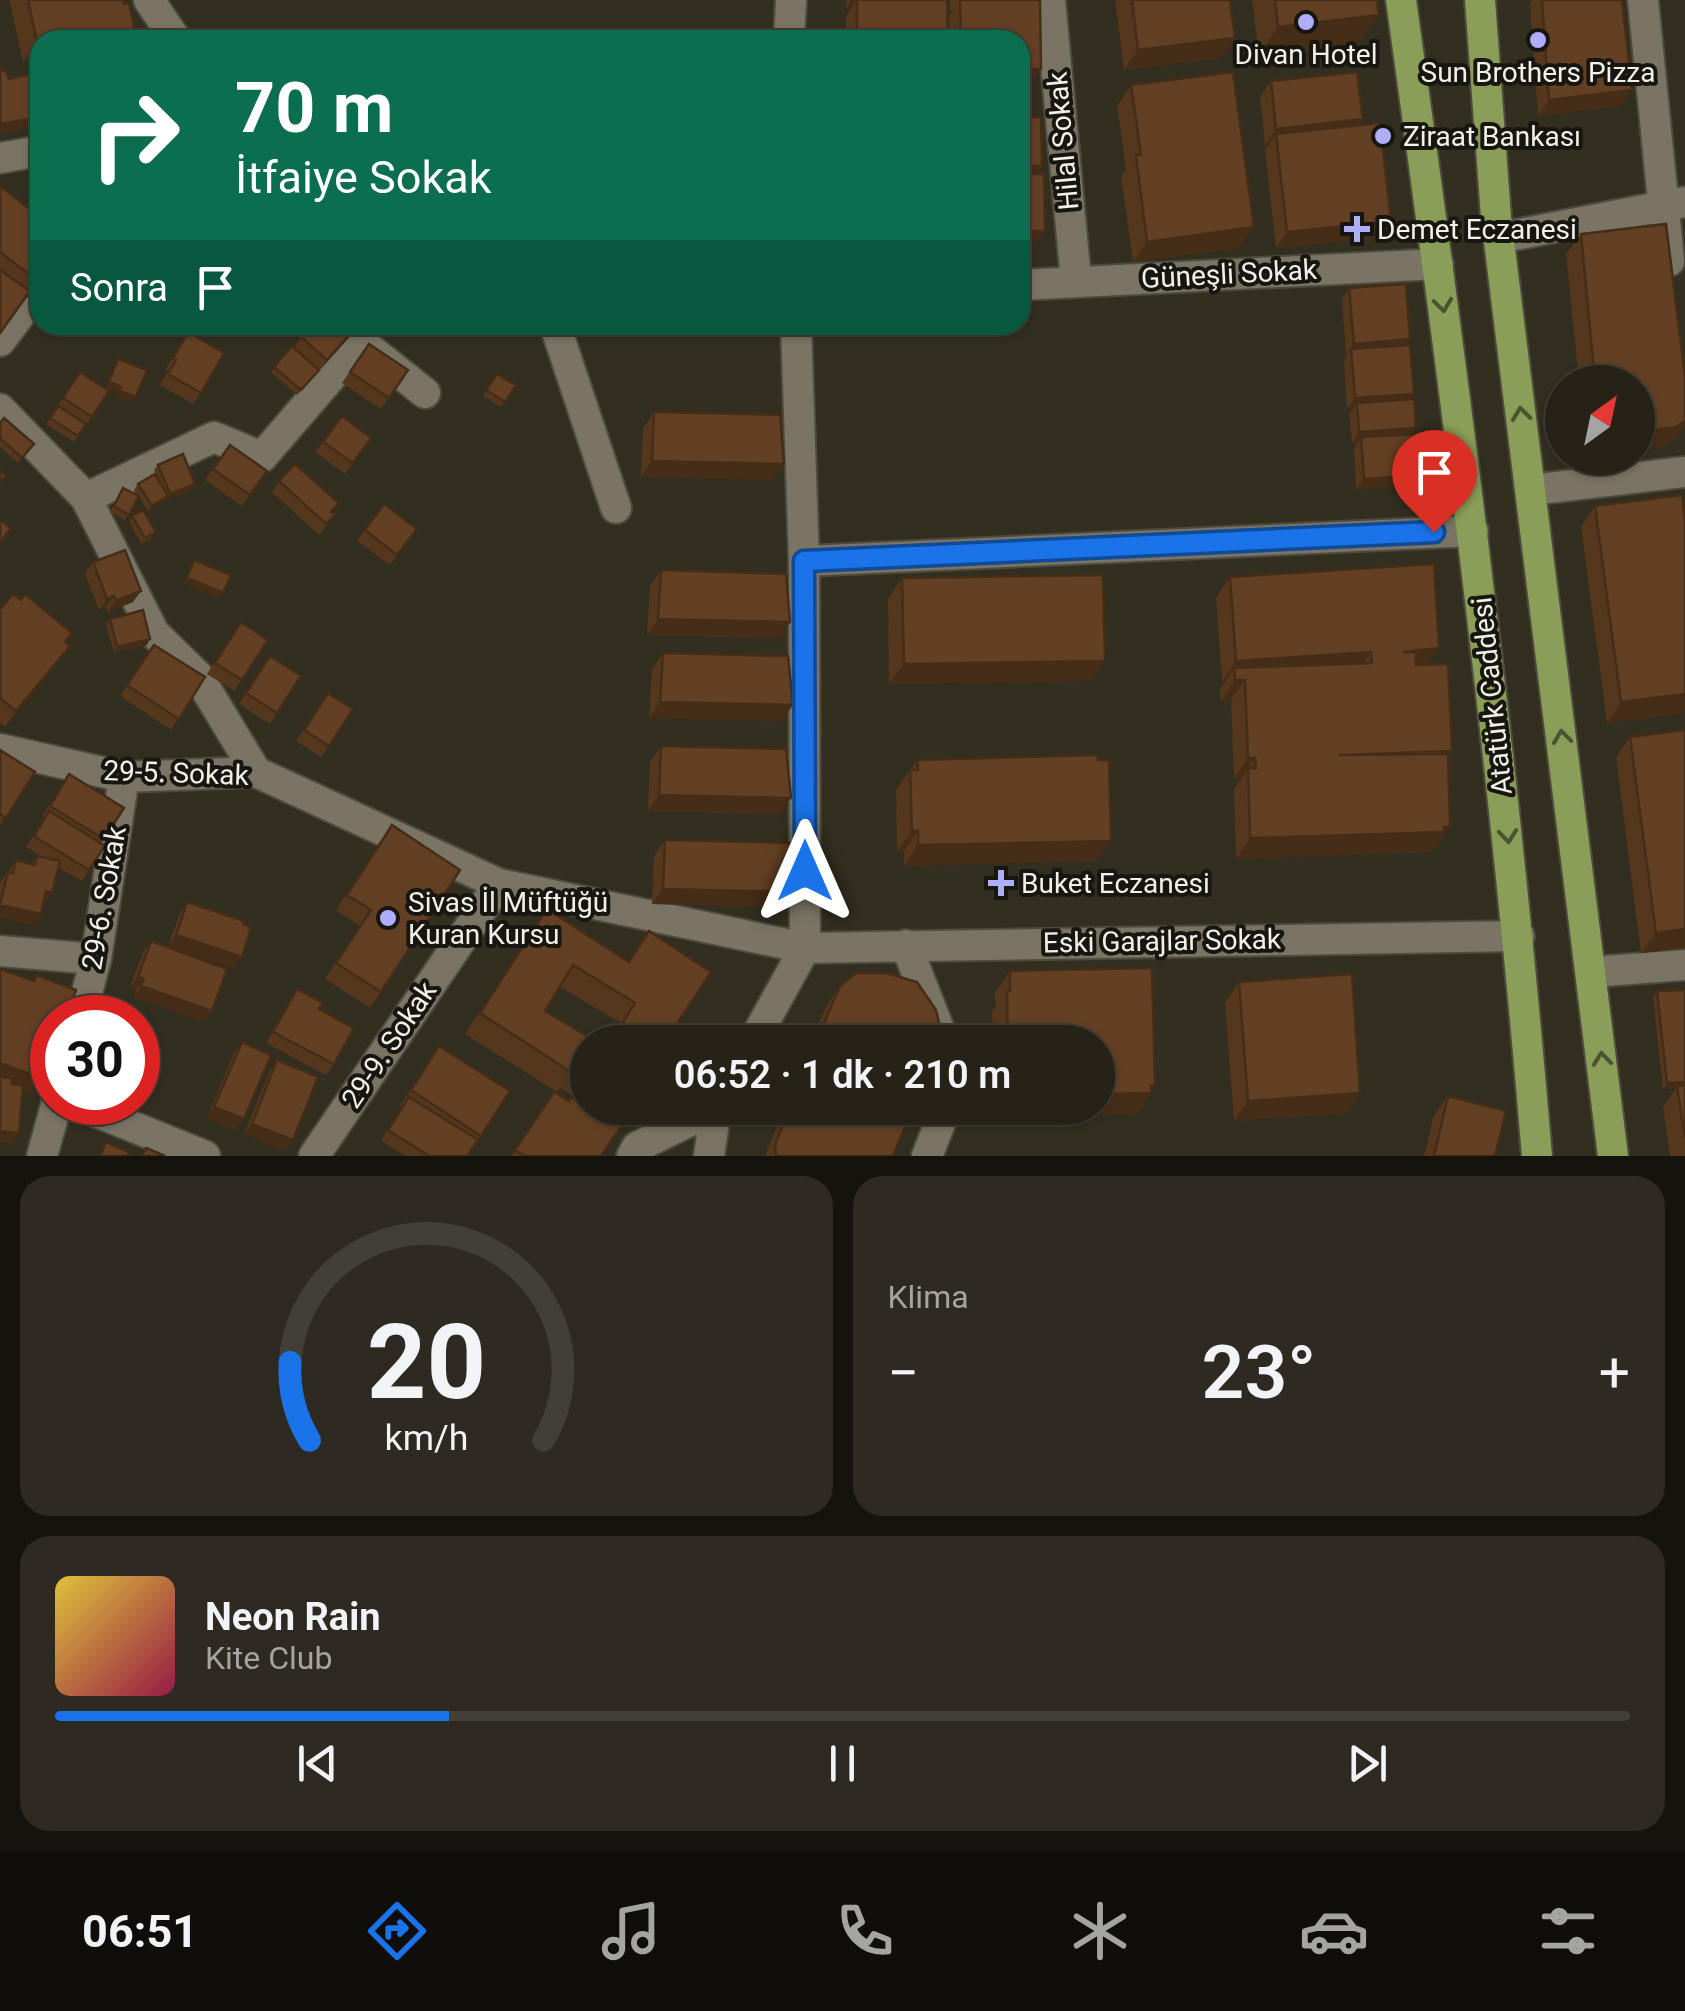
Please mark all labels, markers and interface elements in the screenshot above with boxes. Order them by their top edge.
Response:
marker: Divan Hotel [1295,11,1317,33]
marker: Sun Brothers Pizza [1527,29,1549,51]
place label: Divan Hotel [1235,38,1377,71]
place label: Sun Brothers Pizza [1421,56,1655,89]
text: 70 m [235,67,393,149]
icon: right [70,70,200,200]
street label: Hilal Sokak [1040,70,1085,212]
place label: Ziraat Bankası [1403,120,1581,153]
marker: Ziraat Bankası [1372,125,1394,147]
text: İtfaiye Sokak [235,151,492,204]
place label: Demet Eczanesi [1377,213,1577,246]
marker: Demet Eczanesi [1346,218,1368,240]
street label: Güneşli Sokak [1140,253,1319,295]
icon: arrive [188,260,243,315]
text: Sonra [70,266,168,310]
one-way arrow [1432,296,1453,313]
north arrow [1545,365,1655,475]
map controls [1545,365,1655,475]
one-way arrow [1511,406,1532,422]
pin [1392,430,1477,533]
icon: arrive [1407,445,1462,500]
street label: Atatürk Caddesi [1465,595,1519,797]
one-way arrow [1552,728,1573,744]
street label: 29-5. Sokak [103,754,250,792]
position arrow [753,819,857,923]
street label: 29-6. Sokak [75,823,133,973]
one-way arrow [1497,828,1518,844]
place label: Buket Eczanesi [1021,867,1210,900]
marker: Buket Eczanesi [990,872,1012,894]
place label: Sivas İl Müftüğü Kuran Kursu [408,886,608,951]
marker: Sivas İl Müftüğü Kuran Kursu [377,907,399,929]
street label: Eski Garajlar Sokak [1043,922,1282,960]
street label: 29-9. Sokak [335,975,444,1115]
speed limit sign: 30 [30,995,160,1125]
one-way arrow [1592,1051,1613,1067]
text: 06:52 · 1 dk · 210 m [674,1053,1011,1097]
text: Klima [888,1278,969,1316]
text: 20 [367,1302,486,1423]
text: 23° [1202,1328,1316,1416]
text: − [888,1341,919,1405]
text: + [1599,1341,1630,1405]
text: km/h [384,1417,468,1459]
text: Neon Rain [205,1595,381,1639]
text: Kite Club [205,1639,332,1677]
icon: previous [290,1736,345,1791]
icon: pause [815,1736,870,1791]
icon: next [1340,1736,1395,1791]
icon: directions [362,1896,432,1966]
icon: music [596,1896,666,1966]
icon: phone [830,1896,900,1966]
icon: climate [1065,1896,1135,1966]
icon: car [1299,1896,1369,1966]
icon: filters [1533,1896,1603,1966]
text: 06:51 [82,1905,198,1958]

